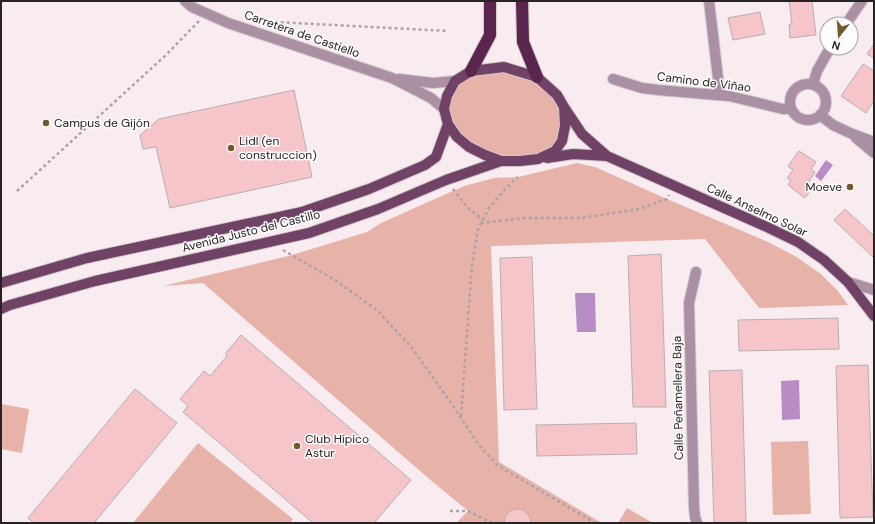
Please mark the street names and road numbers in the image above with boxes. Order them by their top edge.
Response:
street label: Carretera de Castiello [242,7,362,61]
street label: Camino de Viñao [656,68,752,96]
street label: Calle Anselmo Solar [704,180,811,241]
street label: Avenida Justo del Castillo [180,206,322,256]
street label: Calle Peñamellera Baja [669,336,687,460]

